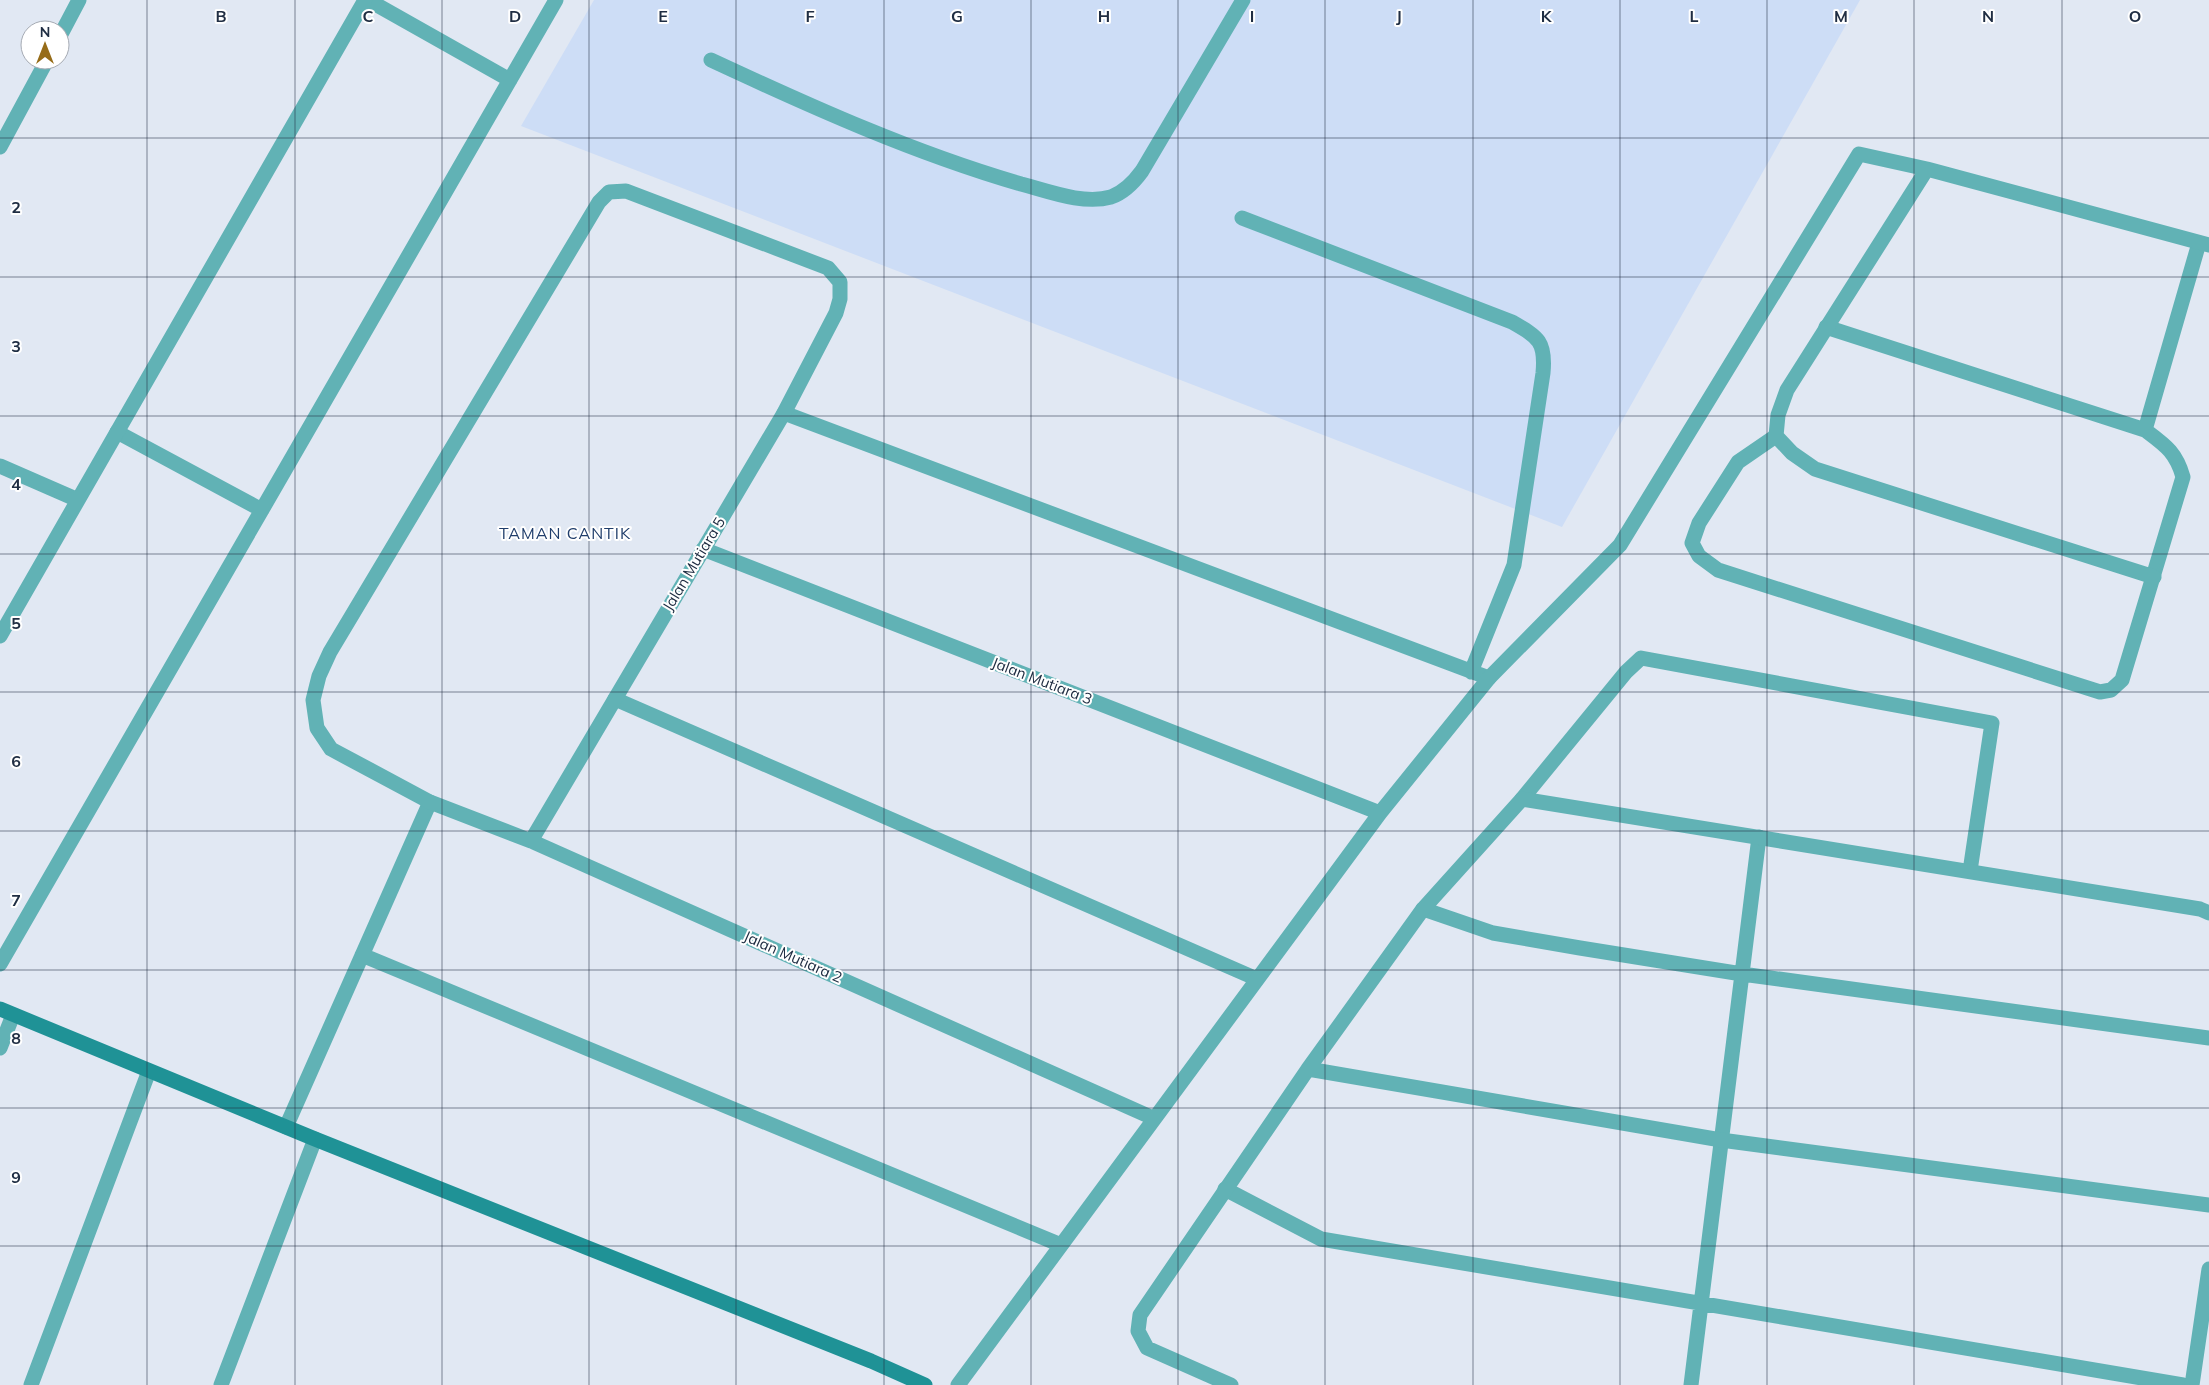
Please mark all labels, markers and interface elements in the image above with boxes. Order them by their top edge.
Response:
text: B [215,6,227,26]
text: C [363,6,374,26]
text: D [509,6,521,26]
text: E [658,6,668,26]
text: F [805,6,815,26]
text: G [951,6,963,26]
text: H [1098,6,1110,26]
text: I [1250,6,1254,26]
text: J [1396,6,1402,26]
text: K [1541,6,1553,26]
text: L [1690,6,1699,26]
text: M [1834,6,1848,26]
text: N [1982,6,1994,26]
text: O [2129,6,2141,26]
north arrow [20,20,70,70]
text: N [40,23,50,41]
text: 2 [11,197,21,217]
text: 3 [11,336,21,356]
text: 4 [11,474,21,494]
street label: Jalan Mutiara 5 [658,513,729,614]
district label: TAMAN CANTIK [499,523,631,543]
text: 5 [11,613,21,633]
street label: Jalan Mutiara 3 [989,653,1095,708]
text: 6 [11,751,21,771]
text: 7 [11,890,21,910]
street label: Jalan Mutiara 2 [741,926,845,987]
text: 8 [11,1028,21,1048]
text: 9 [11,1167,21,1187]

